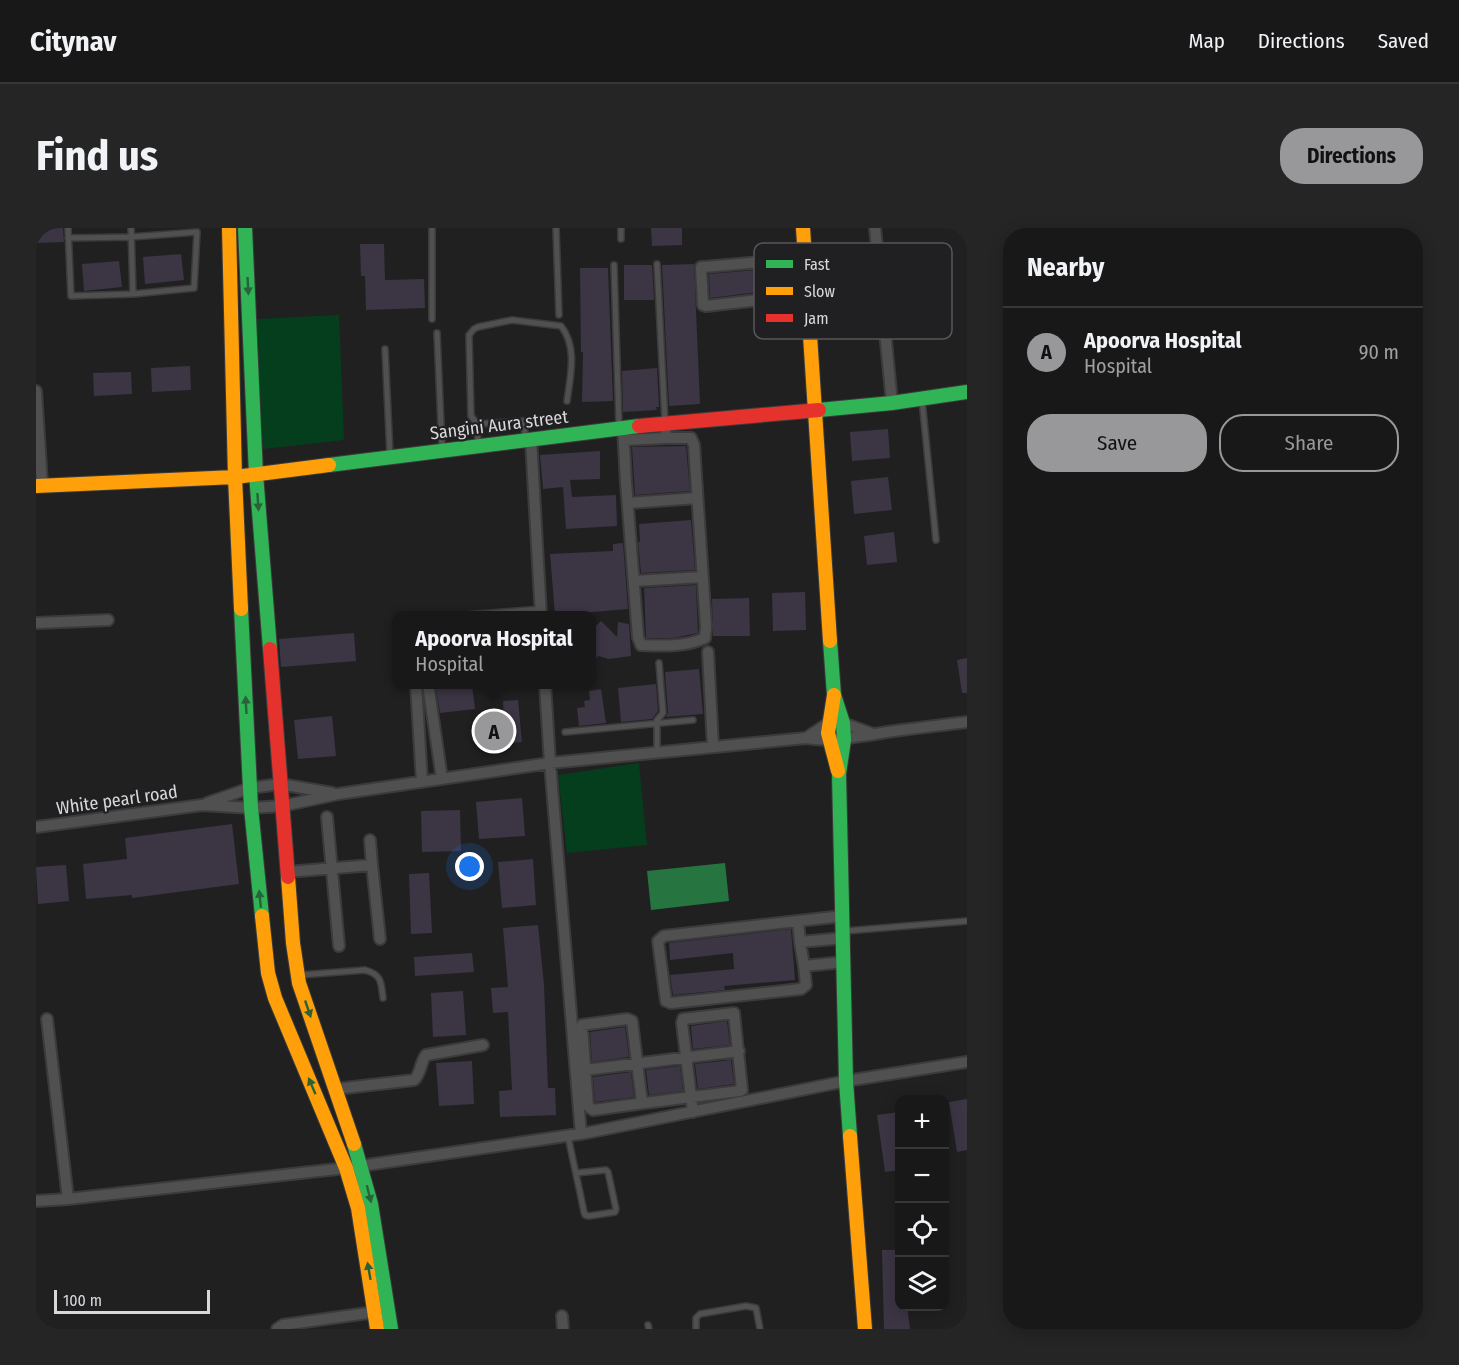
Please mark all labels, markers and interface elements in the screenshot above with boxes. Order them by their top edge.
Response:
text: Citynav [30,25,116,58]
text: Map [1188,28,1225,54]
text: Directions [1258,28,1345,54]
text: Saved [1378,28,1429,54]
button: Directions [1280,128,1423,184]
text: Find us [36,131,158,181]
legend [754,243,952,339]
text: Nearby [1027,252,1104,283]
text: Fast [804,255,831,274]
one-way arrow [243,277,253,296]
text: Slow [804,282,835,301]
text: Jam [804,309,829,328]
text: Apoorva Hospital [1084,327,1241,354]
text: A [1041,340,1052,364]
text: 90 m [1359,340,1399,364]
text: Hospital [1084,354,1152,378]
street label: Sangini Aura street [429,406,570,444]
button: Save [1027,414,1207,472]
button: Share [1219,414,1399,472]
one-way arrow [254,493,263,512]
popup [392,611,596,689]
text: Apoorva Hospital [415,625,573,652]
text: Hospital [415,652,483,676]
one-way arrow [241,695,250,714]
pin: A [474,708,514,754]
street label: White pearl road [55,781,179,819]
your location [455,852,484,881]
one-way arrow [256,890,265,909]
one-way arrow [304,1000,314,1018]
one-way arrow [307,1076,317,1094]
map controls [895,1095,949,1311]
button: + [895,1095,949,1149]
button: − [895,1149,949,1203]
one-way arrow [365,1185,375,1203]
button: locate [895,1203,949,1257]
button: layers [895,1257,949,1311]
one-way arrow [364,1261,373,1280]
scale bar [54,1287,210,1314]
text: 100 m [63,1291,102,1310]

